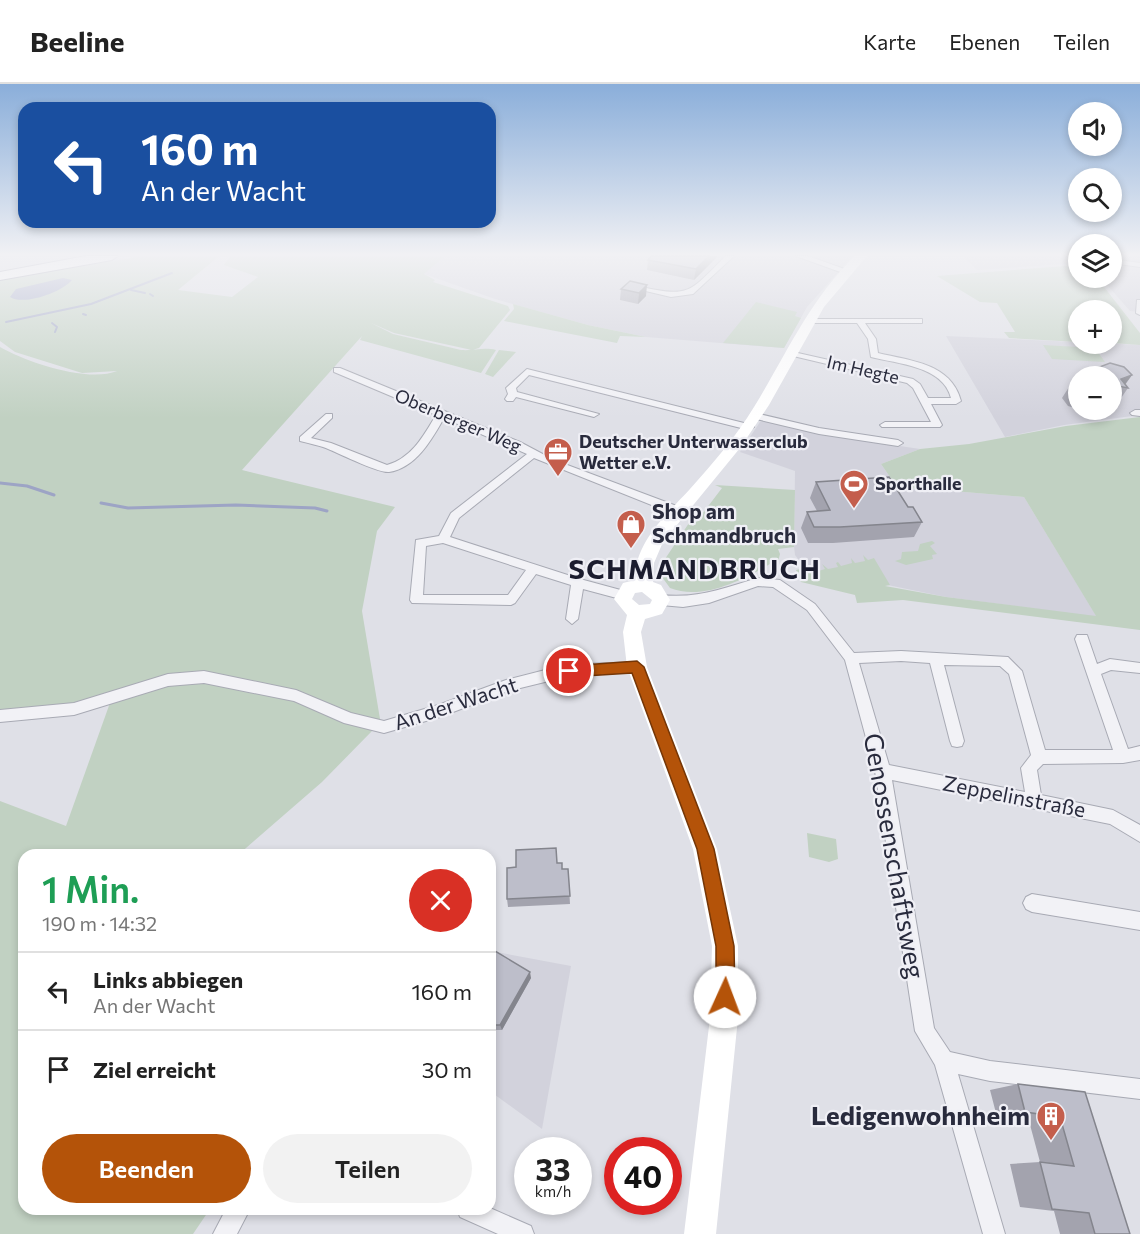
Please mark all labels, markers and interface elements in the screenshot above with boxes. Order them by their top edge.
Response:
text: Beeline [30,24,124,58]
text: Karte [863,29,916,54]
text: Ebenen [949,29,1020,54]
text: Teilen [1053,29,1110,54]
map controls [1068,102,1122,420]
button: sound [1068,102,1122,156]
text: 160 m [141,122,259,174]
icon: left [42,126,120,204]
button: search [1068,168,1122,222]
text: An der Wacht [141,174,306,207]
button: layers [1068,234,1122,288]
button: + [1068,300,1122,354]
street label: Im Hegte [825,350,902,388]
button: − [1068,366,1122,420]
street label: Oberberger Weg [392,383,525,457]
place label: Deutscher Unterwasserclub Wetter e.V. [579,430,808,473]
office icon: Deutscher Unterwasserclub Wetter e.V. [542,436,574,478]
sports icon: Sporthalle [838,468,870,510]
place label: Sporthalle [875,472,961,494]
place label: Shop am Schmandbruch [652,498,796,547]
shop icon: Shop am Schmandbruch [615,508,647,550]
district label: SCHMANDBRUCH [569,552,821,585]
pin [543,645,594,696]
icon: arrive [552,654,585,687]
street label: An der Wacht [391,671,520,734]
street label: Genossenschaftsweg [859,730,932,981]
street label: Zeppelinstraße [941,769,1088,822]
text: 1 Min. [42,866,139,910]
button: close [409,869,472,932]
text: 190 m · 14:32 [42,911,157,935]
position arrow [693,965,757,1029]
text: Links abbiegen [93,966,243,993]
icon: left [42,975,75,1008]
text: 160 m [411,978,472,1005]
text: An der Wacht [93,993,215,1017]
icon: arrive [42,1053,75,1086]
text: Ziel erreicht [93,1056,216,1083]
text: 30 m [422,1056,472,1083]
place label: Ledigenwohnheim [811,1099,1030,1130]
building icon: Ledigenwohnheim [1035,1100,1067,1142]
button: Beenden [42,1134,251,1203]
button: Teilen [263,1134,472,1203]
speed limit sign: 40 [604,1137,682,1215]
text: 33 [536,1150,570,1187]
text: km/h [535,1182,571,1200]

